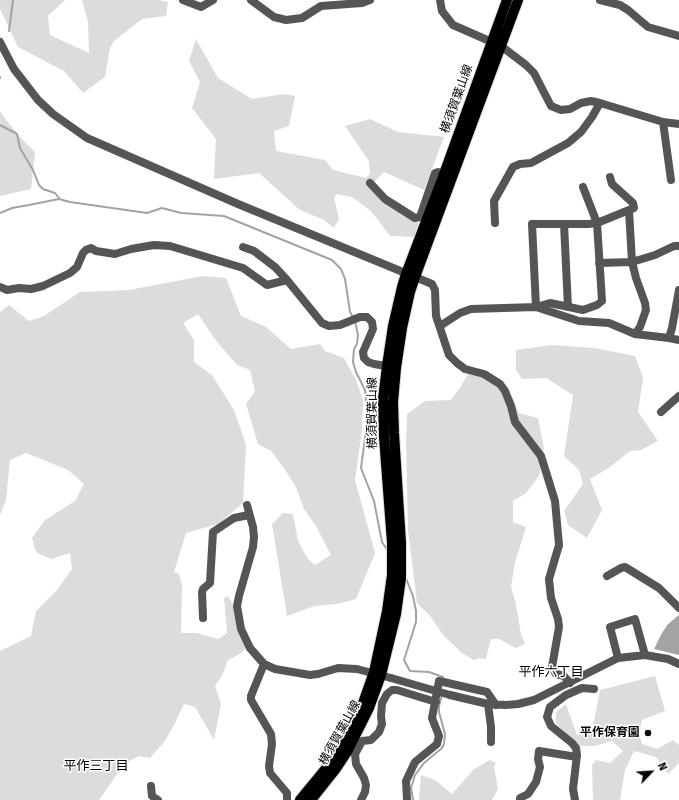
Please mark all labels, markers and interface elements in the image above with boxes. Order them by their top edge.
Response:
street label: 横須賀葉山線 [438,63,476,135]
street label: 横須賀葉山線 [366,377,380,449]
district label: 平作六丁目 [519,664,583,680]
street label: 横須賀葉山線 [316,698,364,768]
place label: 平作保育園 [580,726,640,740]
marker: 平作保育園 [643,728,653,738]
north arrow [631,752,671,792]
district label: 平作三丁目 [64,758,128,774]
text: N [655,761,670,773]

